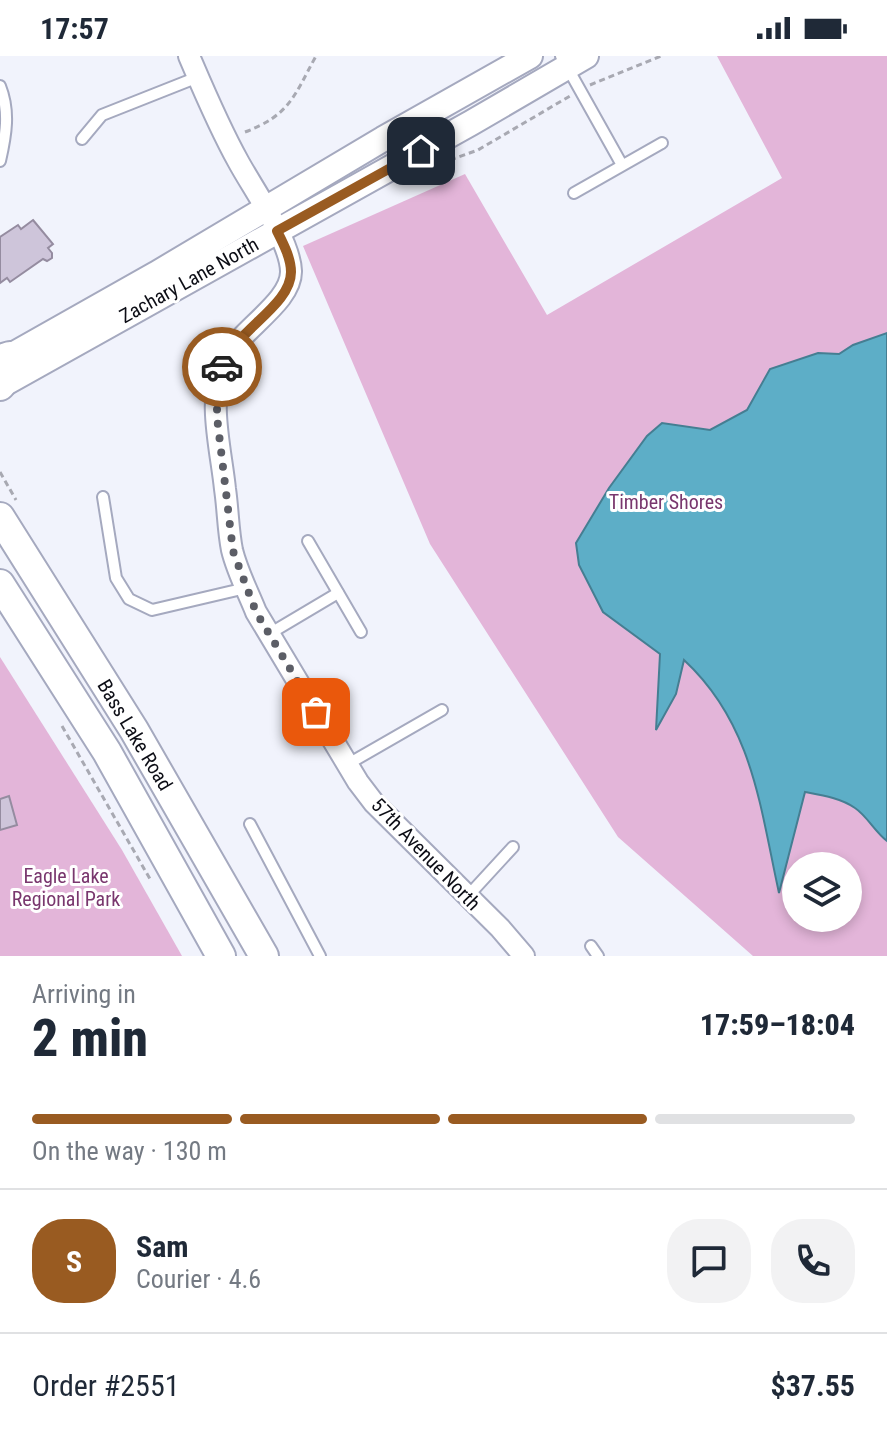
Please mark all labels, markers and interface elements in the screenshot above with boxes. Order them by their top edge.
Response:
text: 17:57 [40,11,109,46]
pin [387,117,455,185]
icon: home [399,129,443,173]
street label: Zachary Lane North [115,232,263,328]
courier [182,327,262,407]
icon: car [200,345,244,389]
park label: Timber Shores [609,490,723,514]
street label: Bass Lake Road [92,675,178,795]
pin [282,678,350,746]
icon: bag [294,690,338,734]
street label: 57th Avenue North [366,793,486,915]
map controls [782,852,862,932]
button: layers [782,852,862,932]
park label: Eagle Lake Regional Park [12,864,120,911]
text: Arriving in [32,979,136,1009]
text: 17:59–18:04 [700,1007,855,1042]
text: 2 min [32,1008,148,1069]
text: On the way · 130 m [32,1136,227,1166]
button: chat [667,1219,751,1303]
button: phone [771,1219,855,1303]
text: Sam [136,1229,189,1264]
text: S [66,1244,82,1279]
text: Courier · 4.6 [136,1264,261,1294]
text: Order #2551 [32,1368,180,1403]
text: $37.55 [770,1368,855,1403]

